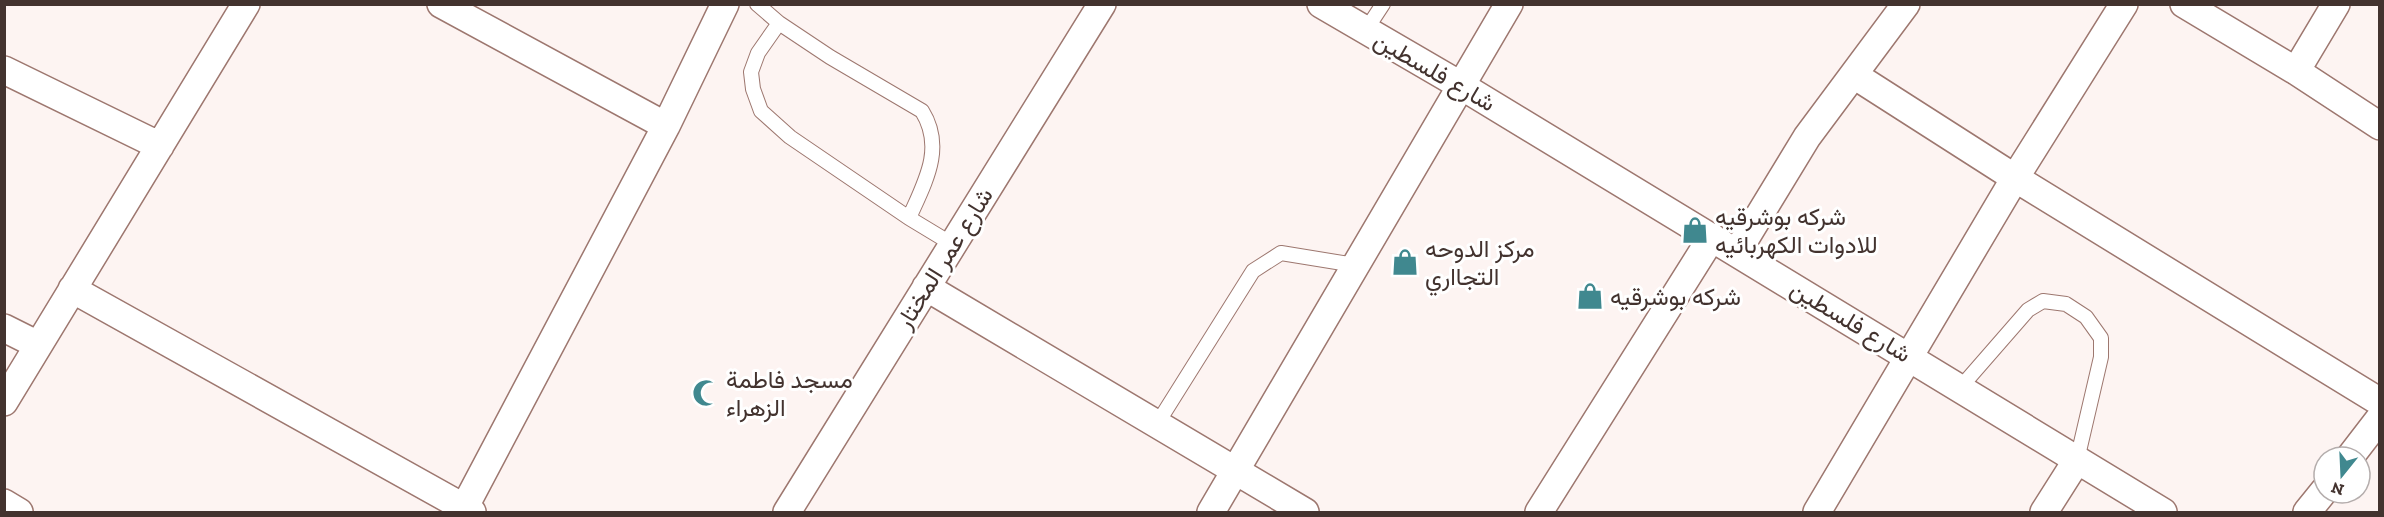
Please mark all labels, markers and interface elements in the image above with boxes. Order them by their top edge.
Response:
street label: شارع فلسطين [1368,25,1501,119]
street label: شارع عمر المختار [889,182,1001,336]
place label: شركه بوشرقيه للادوات الكهربائيه [1715,202,1878,260]
shop icon: شركه بوشرقيه للادوات الكهربائيه [1680,215,1710,245]
place label: مركز الدوحه التجااري [1425,234,1535,296]
shop icon: مركز الدوحه التجااري [1390,247,1420,277]
street label: شارع فلسطين [1784,274,1917,370]
shop icon: شركه بوشرقيه [1575,281,1605,311]
place label: شركه بوشرقيه [1610,282,1741,312]
place label: مسجد فاطمة الزهراء [726,365,853,423]
mosque icon: مسجد فاطمة الزهراء [691,378,721,408]
north arrow [2312,445,2372,505]
text: N [2329,478,2346,500]

